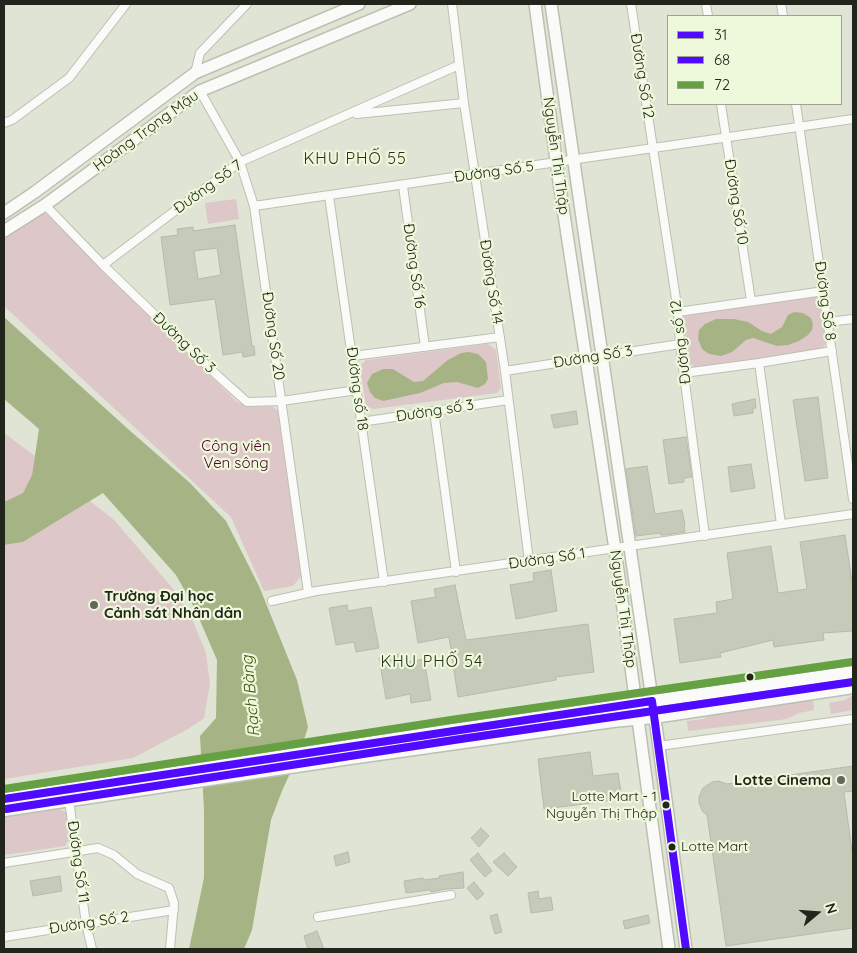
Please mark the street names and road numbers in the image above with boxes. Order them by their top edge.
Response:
street label: Đường Số 12 [626,32,658,120]
street label: Hoàng Trọng Mậu [90,87,202,175]
street label: Nguyễn Thị Thập [539,96,573,216]
street label: Đường Số 7 [170,156,246,218]
street label: Đường Số 5 [453,158,535,186]
street label: Đường Số 10 [720,158,752,246]
street label: Đường Số 16 [399,222,429,310]
street label: Đường Số 14 [475,238,507,326]
street label: Đường Số 8 [811,260,839,342]
street label: Đường Số 20 [258,291,288,381]
street label: Đường số 12 [667,299,695,385]
street label: Đường Số 3 [149,309,219,377]
street label: Đường Số 3 [552,342,634,372]
street label: Đường số 18 [342,346,372,432]
street label: Đường số 3 [395,396,475,426]
street label: Đường Số 1 [507,545,587,573]
street label: Nguyễn Thị Thập [606,549,640,669]
street label: Đường Số 11 [63,820,93,904]
street label: Đường Số 2 [48,908,130,938]

